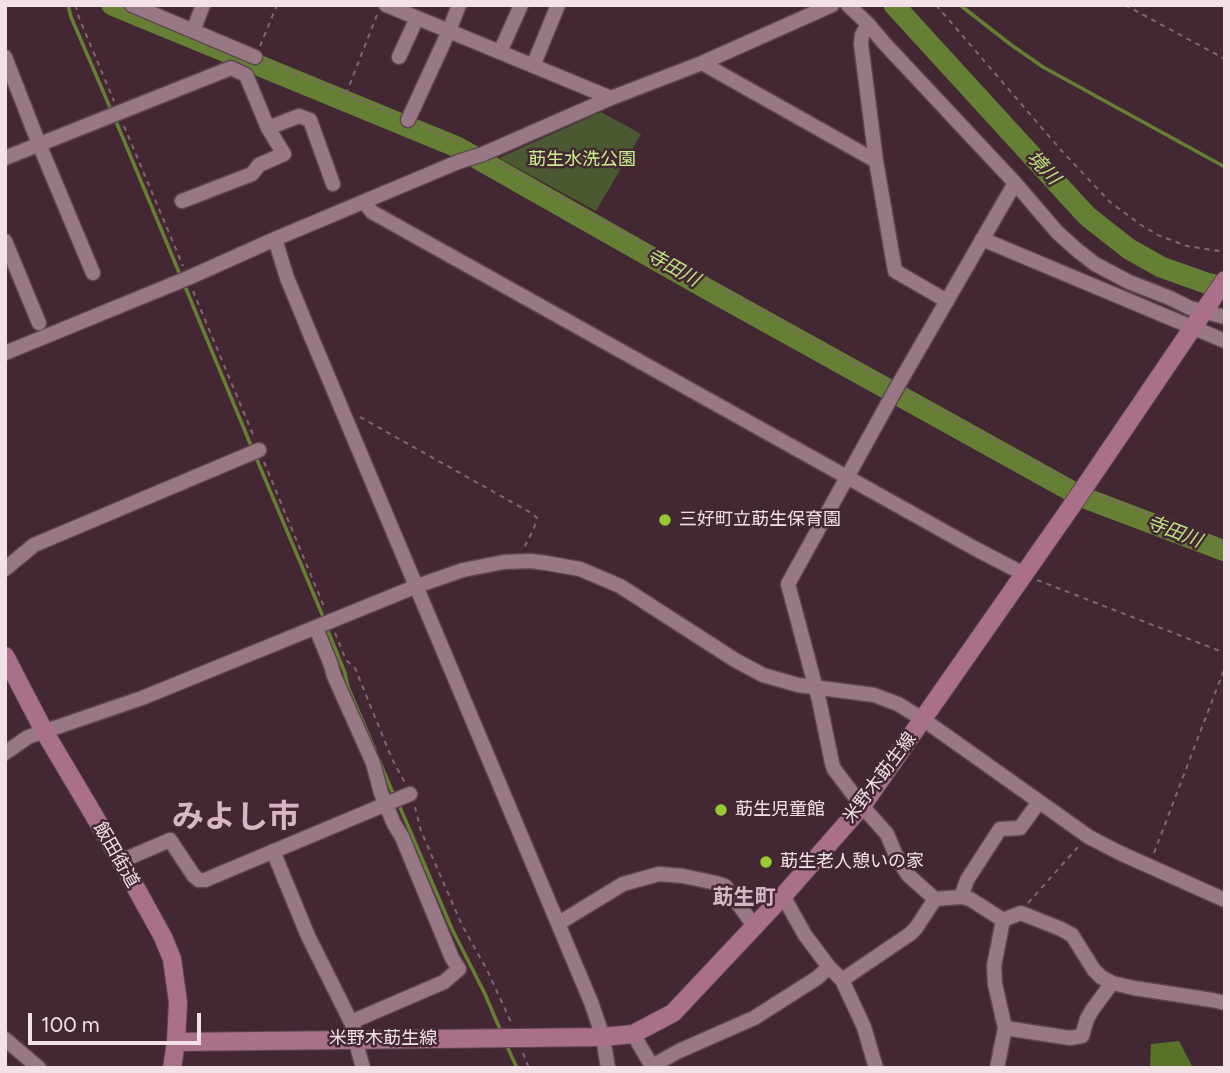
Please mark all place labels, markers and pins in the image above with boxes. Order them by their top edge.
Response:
place label: 三好町立莇生保育園 [679,509,841,531]
marker: 三好町立莇生保育園 [657,512,673,528]
place label: 莇生児童館 [735,799,825,821]
marker: 莇生児童館 [713,802,729,818]
place label: 莇生老人憩いの家 [780,851,924,873]
marker: 莇生老人憩いの家 [758,854,774,870]

